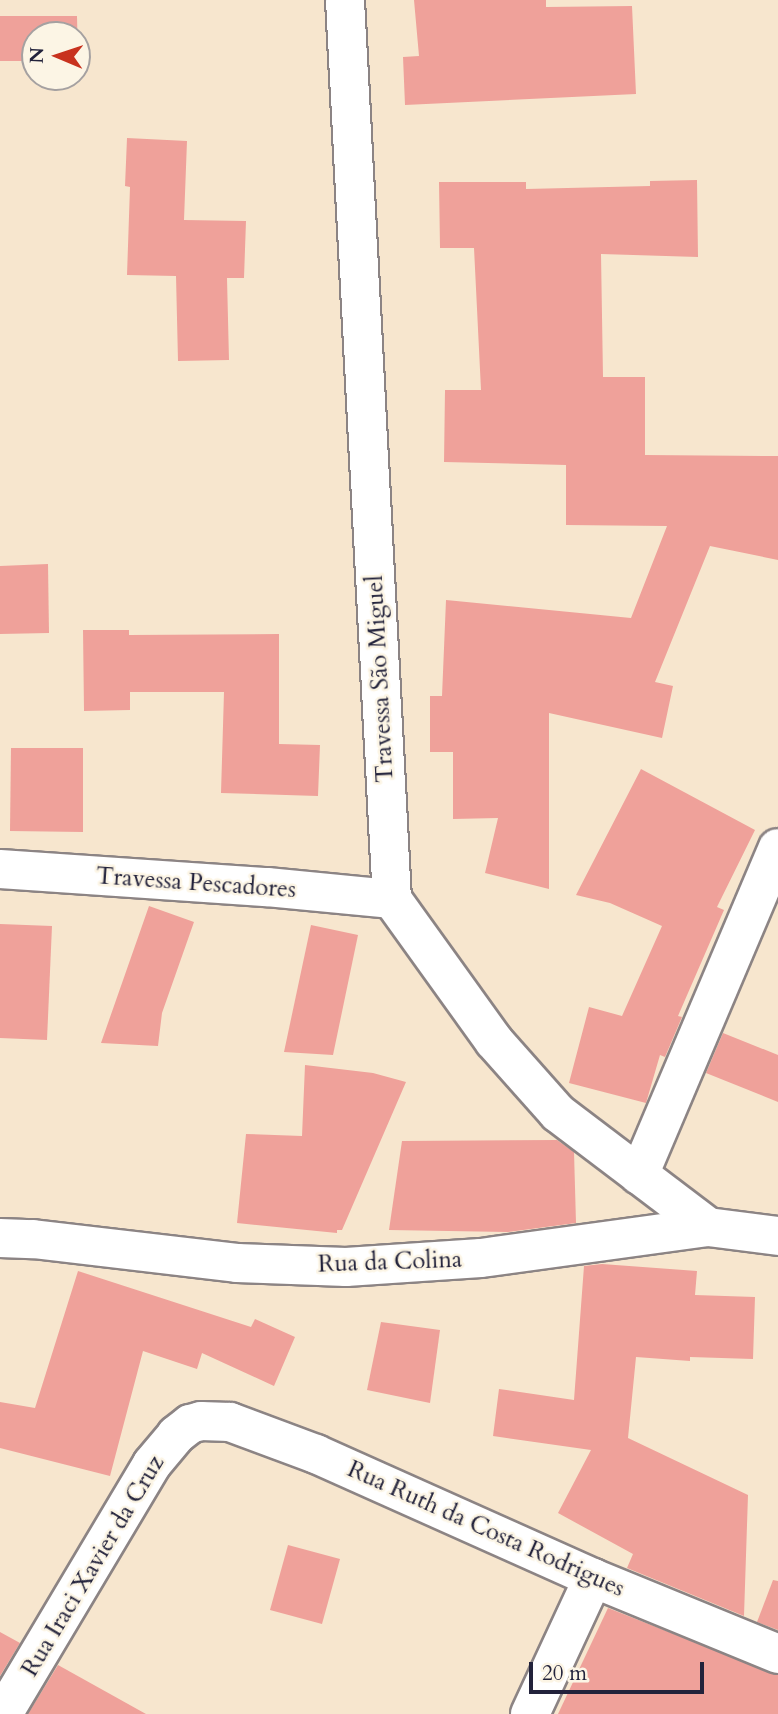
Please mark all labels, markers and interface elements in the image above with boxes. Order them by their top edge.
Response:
north arrow [21,21,91,91]
text: N [24,47,50,64]
street label: Travessa São Miguel [360,575,400,783]
street label: Travessa Pescadores [95,862,297,904]
street label: Rua da Colina [317,1245,463,1279]
street label: Rua Iraci Xavier da Cruz [16,1450,170,1682]
street label: Rua Ruth da Costa Rodrigues [343,1455,629,1603]
scale bar [533,1648,708,1692]
text: 20 m [542,1659,587,1688]

